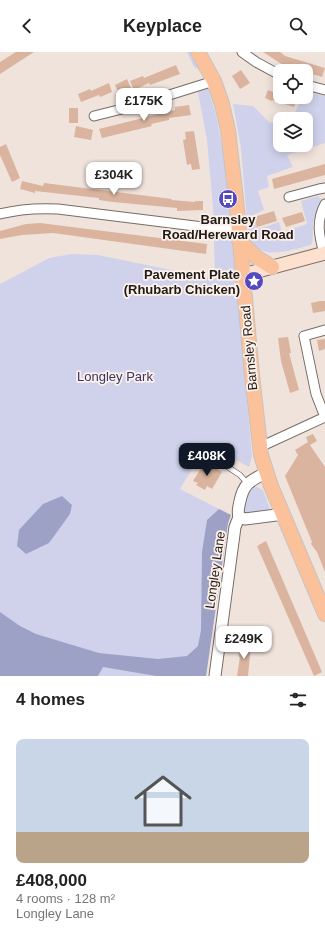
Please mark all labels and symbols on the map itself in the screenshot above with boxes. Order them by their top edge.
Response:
pin: £175K [116,88,172,122]
pin: £304K [86,162,142,196]
bus stop icon: Barnsley Road/Hereward Road [217,188,239,210]
place label: Barnsley Road/Hereward Road [162,212,294,242]
place label: Pavement Plate (Rhubarb Chicken) [124,267,240,297]
place icon: Pavement Plate (Rhubarb Chicken) [243,270,265,292]
street label: Barnsley Road [238,305,260,391]
park label: Longley Park [77,369,153,384]
pin: £408K [179,443,235,477]
street label: Longley Lane [202,530,228,610]
pin: £249K [216,626,272,660]

